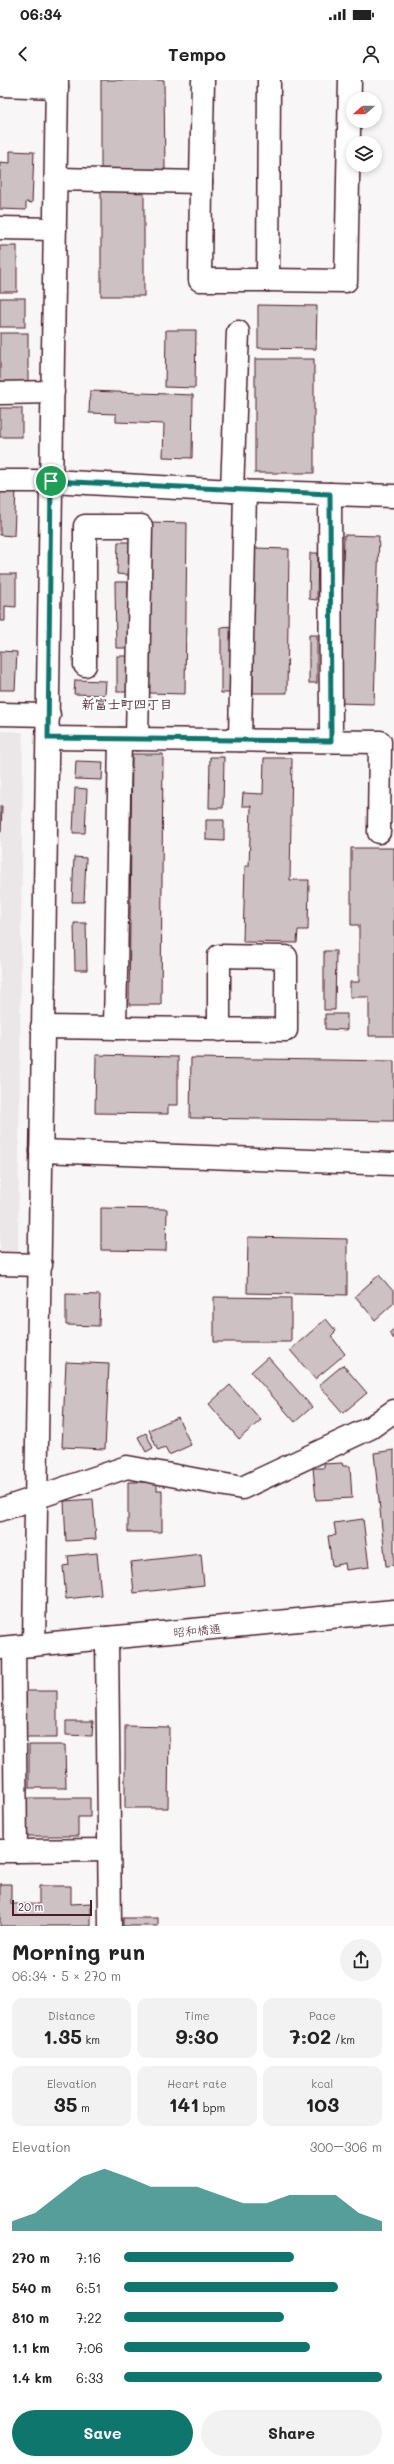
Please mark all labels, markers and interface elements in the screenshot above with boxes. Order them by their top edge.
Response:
text: 06:34 [20,4,62,24]
text: Tempo [168,42,226,66]
icon: back [12,43,34,65]
icon: person [360,43,382,65]
north arrow [346,92,382,128]
map controls [346,92,382,172]
button: layers [346,136,382,172]
pin [34,464,68,498]
icon: arrive [40,470,62,492]
district label: 新富士町四丁目 [81,695,173,712]
street label: 昭和橋通 [172,1620,222,1640]
scale bar [12,1898,92,1917]
text: 20 m [18,1899,43,1914]
text: Morning run [12,1937,145,1966]
button: share [340,1939,382,1981]
text: 06:34 · 5 × 270 m [12,1967,121,1984]
text: Distance [48,2008,95,2023]
text: Time [184,2008,210,2023]
text: Pace [309,2008,336,2023]
text: 1.35 [43,2023,82,2049]
text: 9:30 [175,2023,219,2049]
text: 7:02 [290,2023,331,2049]
text: km [82,2032,100,2047]
text: /km [331,2032,355,2047]
text: Elevation [47,2076,96,2091]
text: Heart rate [167,2076,227,2091]
text: kcal [311,2076,333,2091]
text: 35 [54,2091,77,2117]
text: 141 [169,2091,199,2117]
text: 103 [305,2091,339,2117]
text: m [77,2100,90,2115]
text: bpm [199,2100,225,2115]
text: Elevation [12,2138,70,2155]
text: 300–306 m [310,2138,382,2155]
text: 270 m [12,2249,50,2266]
text: 7:16 [76,2249,101,2266]
text: 540 m [12,2279,51,2296]
text: 6:51 [76,2279,101,2296]
text: 810 m [12,2309,49,2326]
text: 7:22 [76,2309,102,2326]
text: 1.1 km [12,2339,50,2356]
text: 7:06 [76,2339,103,2356]
text: 1.4 km [12,2369,52,2386]
text: 6:33 [76,2369,103,2386]
button: Save [12,2410,193,2456]
button: Share [201,2410,382,2456]

